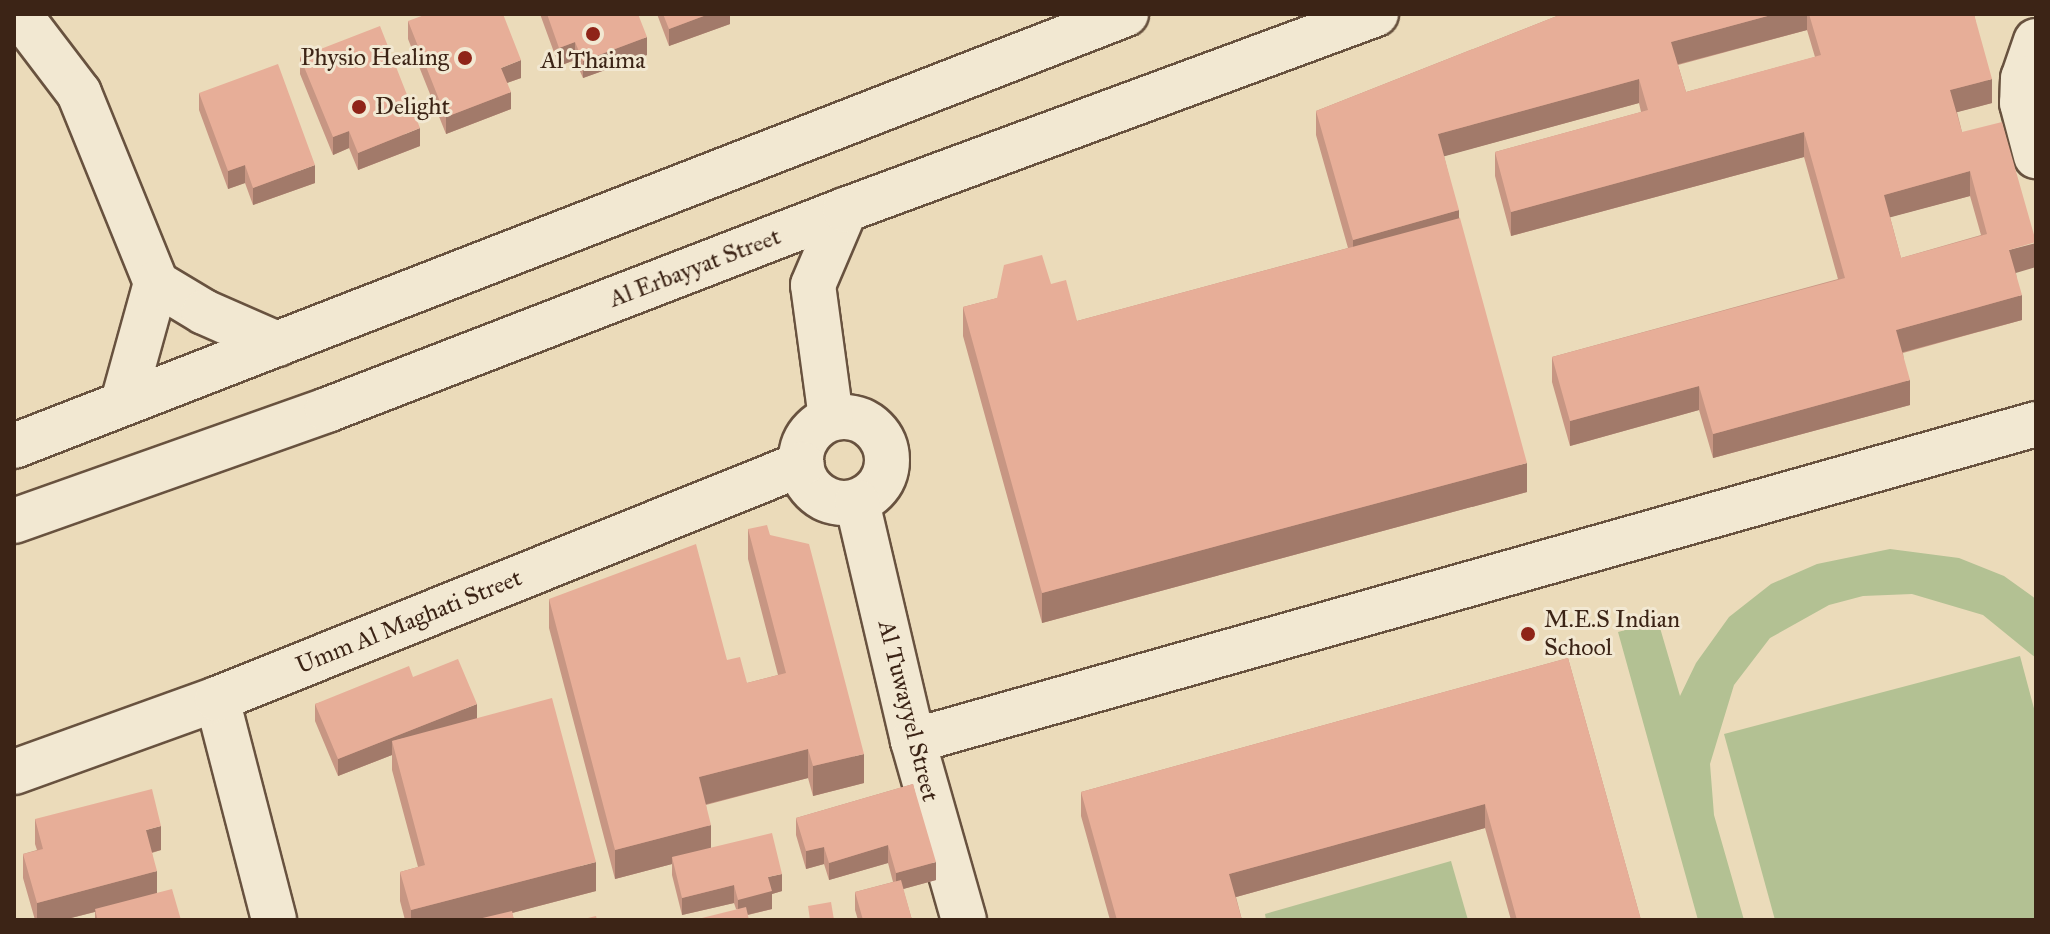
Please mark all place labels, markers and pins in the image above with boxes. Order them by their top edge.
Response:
marker: Al Thaima [584,25,602,43]
place label: Physio Healing [301,44,449,72]
place label: Al Thaima [541,47,645,75]
marker: Physio Healing [456,49,474,67]
place label: Delight [375,93,450,121]
marker: Delight [350,98,368,116]
place label: M.E.S Indian School [1544,606,1680,662]
marker: M.E.S Indian School [1519,625,1537,643]

